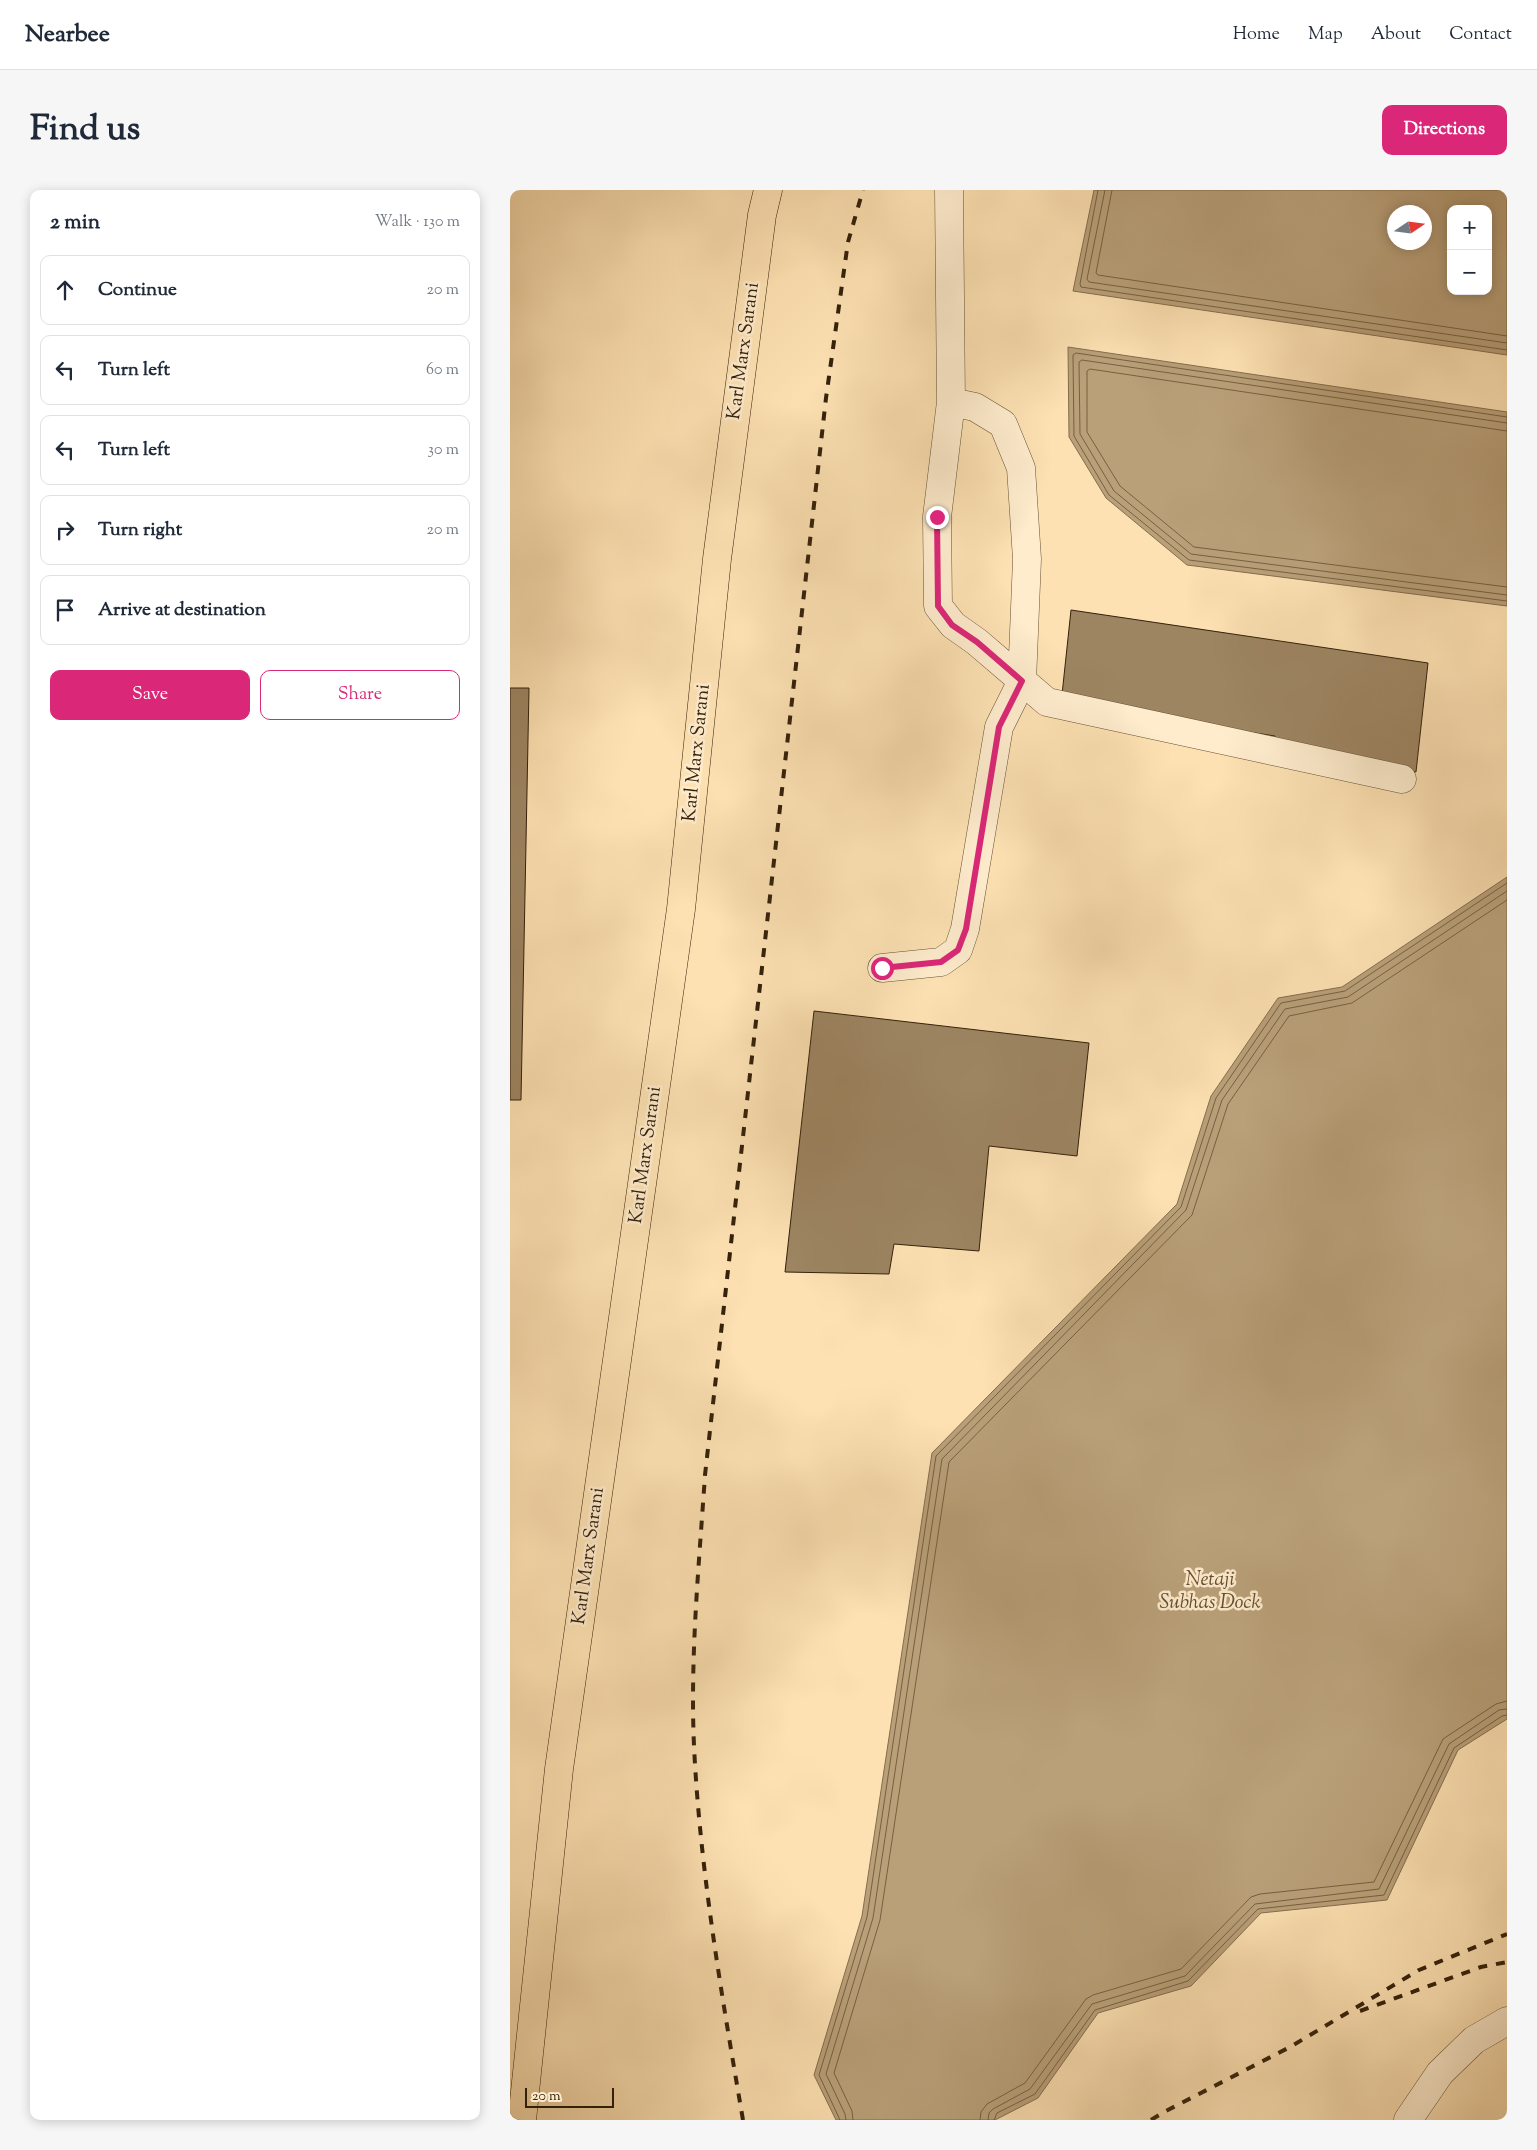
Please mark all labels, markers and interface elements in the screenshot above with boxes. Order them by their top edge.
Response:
text: Nearbee [25,18,110,52]
text: Home [1233,22,1280,48]
text: Map [1308,22,1343,48]
text: About [1371,22,1421,48]
text: Contact [1449,22,1512,48]
text: Find us [30,105,140,156]
button: Directions [1382,105,1507,155]
north arrow [1387,205,1432,250]
map controls [1447,205,1492,295]
button: + [1447,205,1492,250]
text: 2 min [50,208,100,238]
text: Walk · 130 m [375,211,460,234]
button: − [1447,250,1492,295]
icon: ahead [51,276,79,304]
text: Continue [98,277,177,304]
text: 20 m [426,279,459,302]
street label: Karl Marx Sarani [721,281,767,421]
icon: left [51,356,79,384]
text: Turn left [98,357,170,384]
text: 60 m [426,359,459,382]
icon: left [51,436,79,464]
text: Turn left [98,437,170,464]
text: 30 m [428,439,459,462]
route end [926,506,949,529]
icon: right [51,516,79,544]
text: Turn right [98,517,182,544]
text: 20 m [426,519,459,542]
icon: arrive [51,596,79,624]
text: Arrive at destination [98,597,266,624]
button: Save [50,670,250,720]
button: Share [260,670,460,720]
street label: Karl Marx Sarani [676,683,718,823]
route start [871,957,894,980]
street label: Karl Marx Sarani [623,1085,669,1225]
street label: Karl Marx Sarani [566,1486,612,1626]
water label: Netaji Subhas Dock [1160,1566,1260,1618]
scale bar [525,2085,614,2108]
text: 20 m [532,2087,561,2107]

